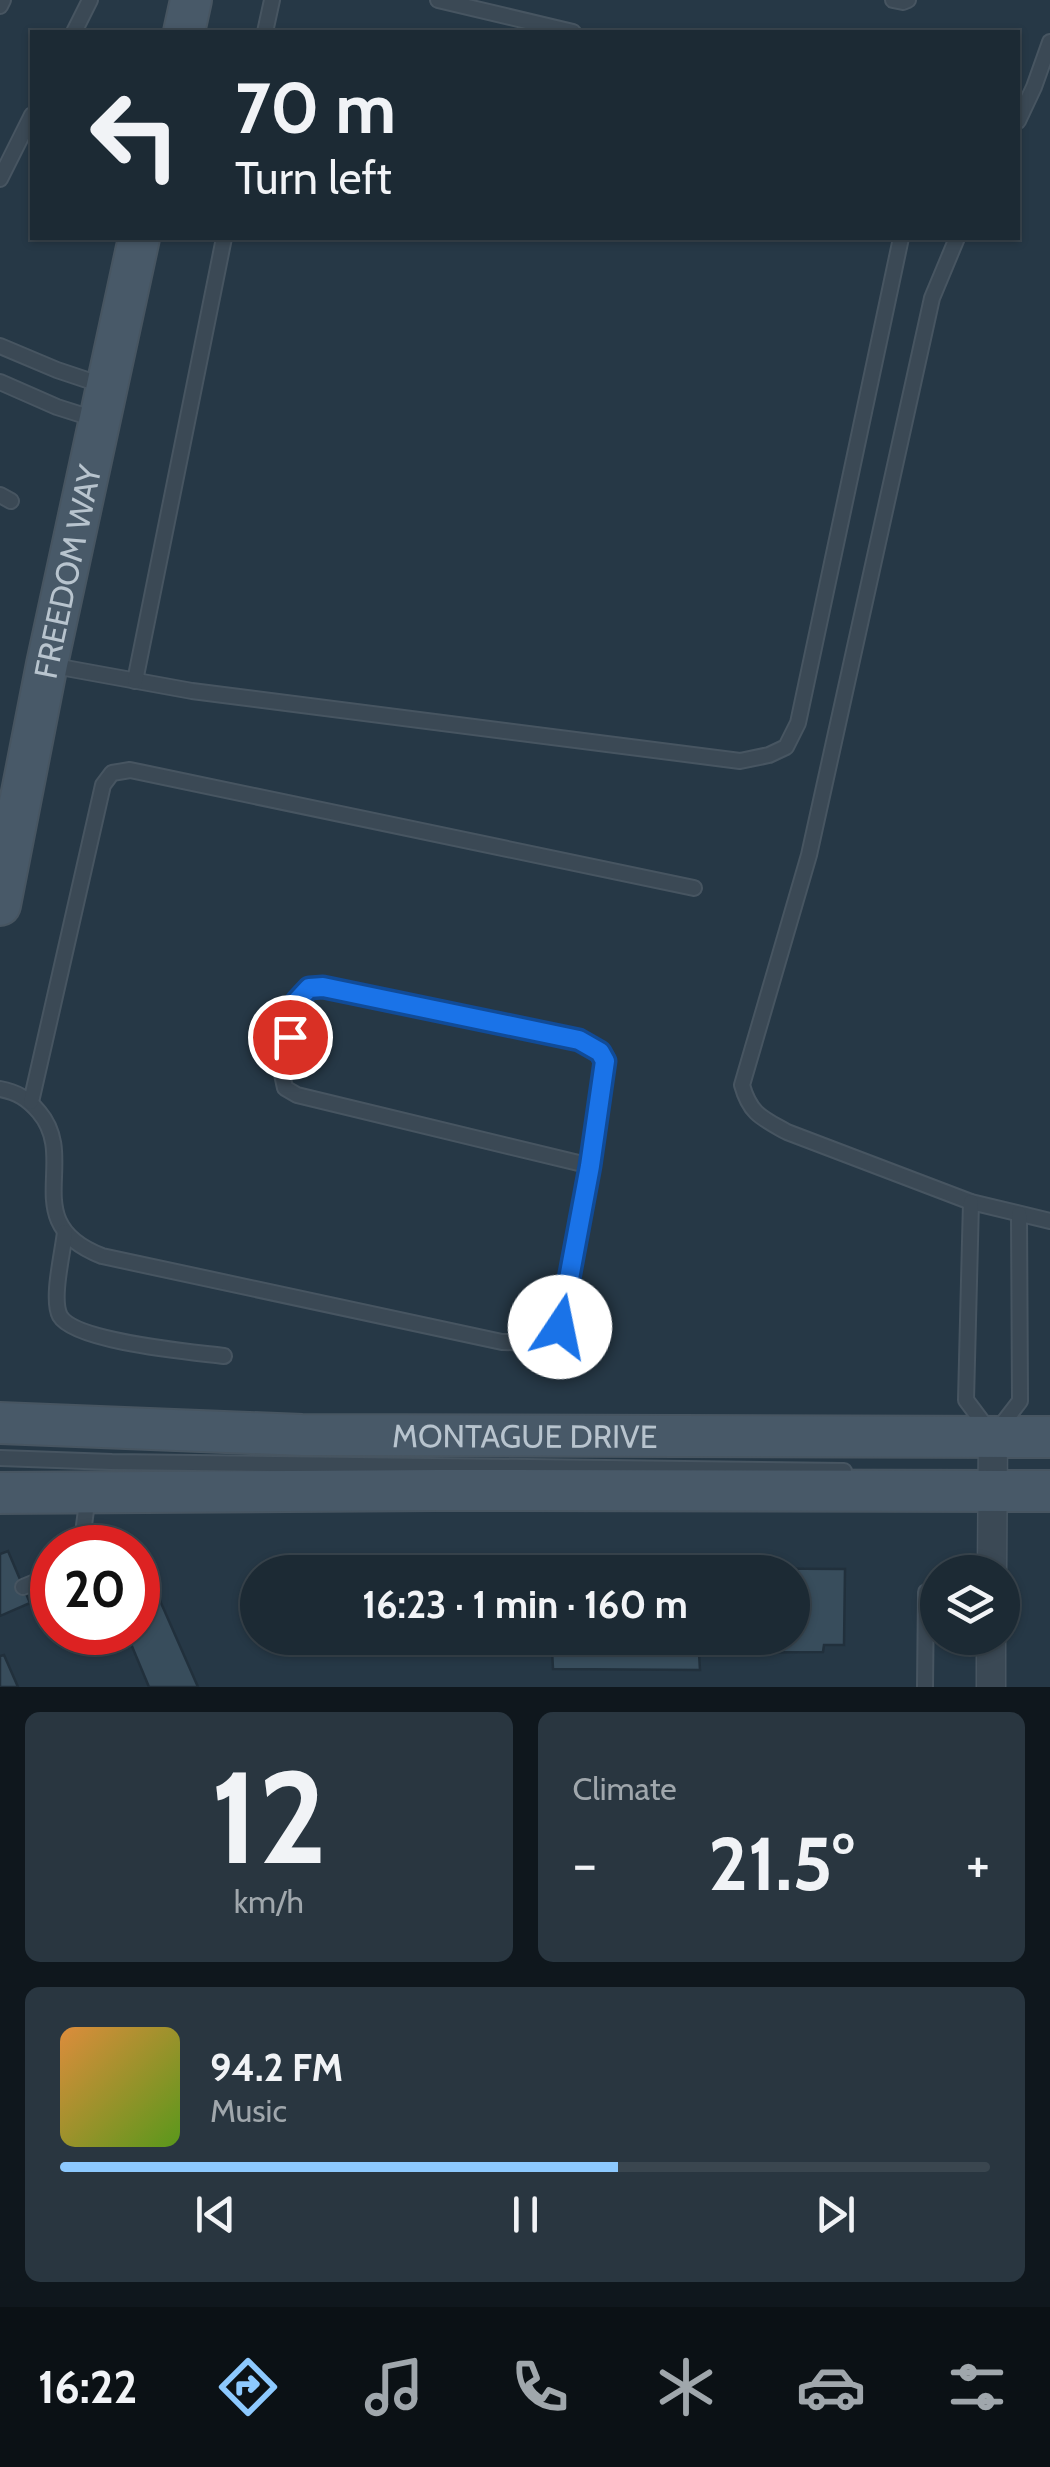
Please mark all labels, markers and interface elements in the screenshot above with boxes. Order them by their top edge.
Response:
text: 70 m [235,65,396,151]
icon: left [70,70,200,200]
text: Turn left [235,151,392,205]
street label: FREEDOM WAY [25,460,109,682]
pin [248,995,333,1080]
icon: arrive [263,1010,318,1065]
position arrow [508,1275,612,1379]
street label: MONTAGUE DRIVE [392,1416,657,1455]
speed limit sign: 20 [30,1525,160,1655]
map controls [920,1555,1020,1655]
button: layers [920,1555,1020,1655]
text: 16:23 · 1 min · 160 m [362,1581,688,1628]
text: 12 [210,1738,327,1896]
text: Climate [573,1769,677,1808]
text: 21.5° [708,1818,854,1909]
text: − [573,1830,597,1897]
text: + [966,1830,990,1897]
text: km/h [234,1882,304,1921]
text: 94.2 FM [210,2044,343,2091]
text: Music [210,2091,287,2130]
icon: previous [188,2187,243,2242]
icon: pause [498,2187,553,2242]
icon: next [808,2187,863,2242]
icon: directions [213,2352,283,2422]
icon: music [359,2352,429,2422]
icon: phone [505,2352,575,2422]
icon: climate [651,2352,721,2422]
icon: car [796,2352,866,2422]
icon: filters [942,2352,1012,2422]
text: 16:22 [38,2360,137,2414]

